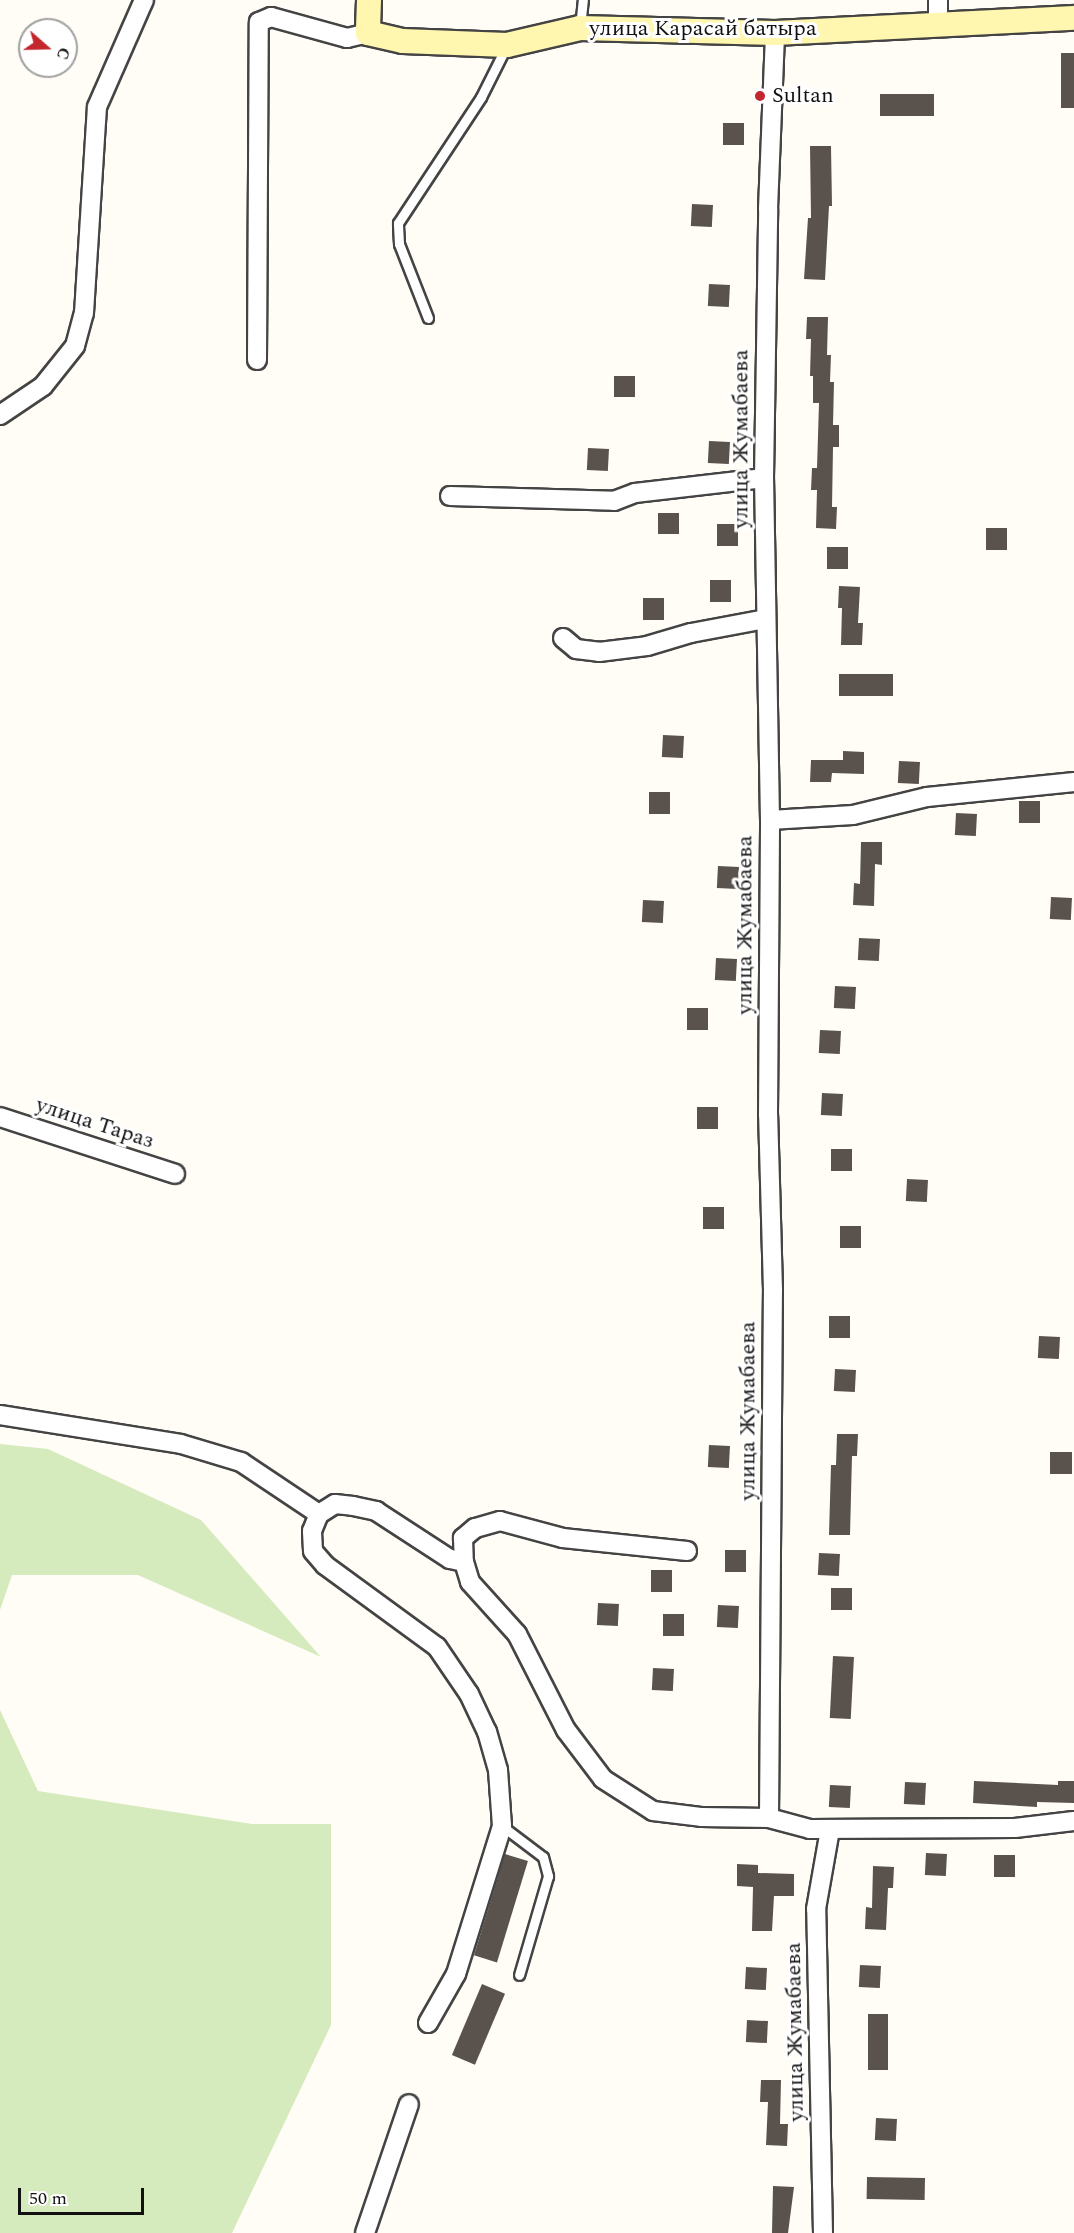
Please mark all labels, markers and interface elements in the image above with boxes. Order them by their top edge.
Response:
street label: улица Карасай батыра [589,16,817,42]
north arrow [18,18,78,78]
text: С [50,44,76,63]
place label: Sultan [772,83,834,109]
marker: Sultan [753,89,767,103]
street label: улица Жумабаева [728,350,754,528]
street label: улица Жумабаева [732,836,758,1014]
street label: улица Тараз [33,1092,157,1154]
street label: улица Жумабаева [735,1322,761,1500]
street label: улица Жумабаева [780,1942,810,2122]
scale bar [21,2176,147,2214]
text: 50 m [29,2185,67,2212]

